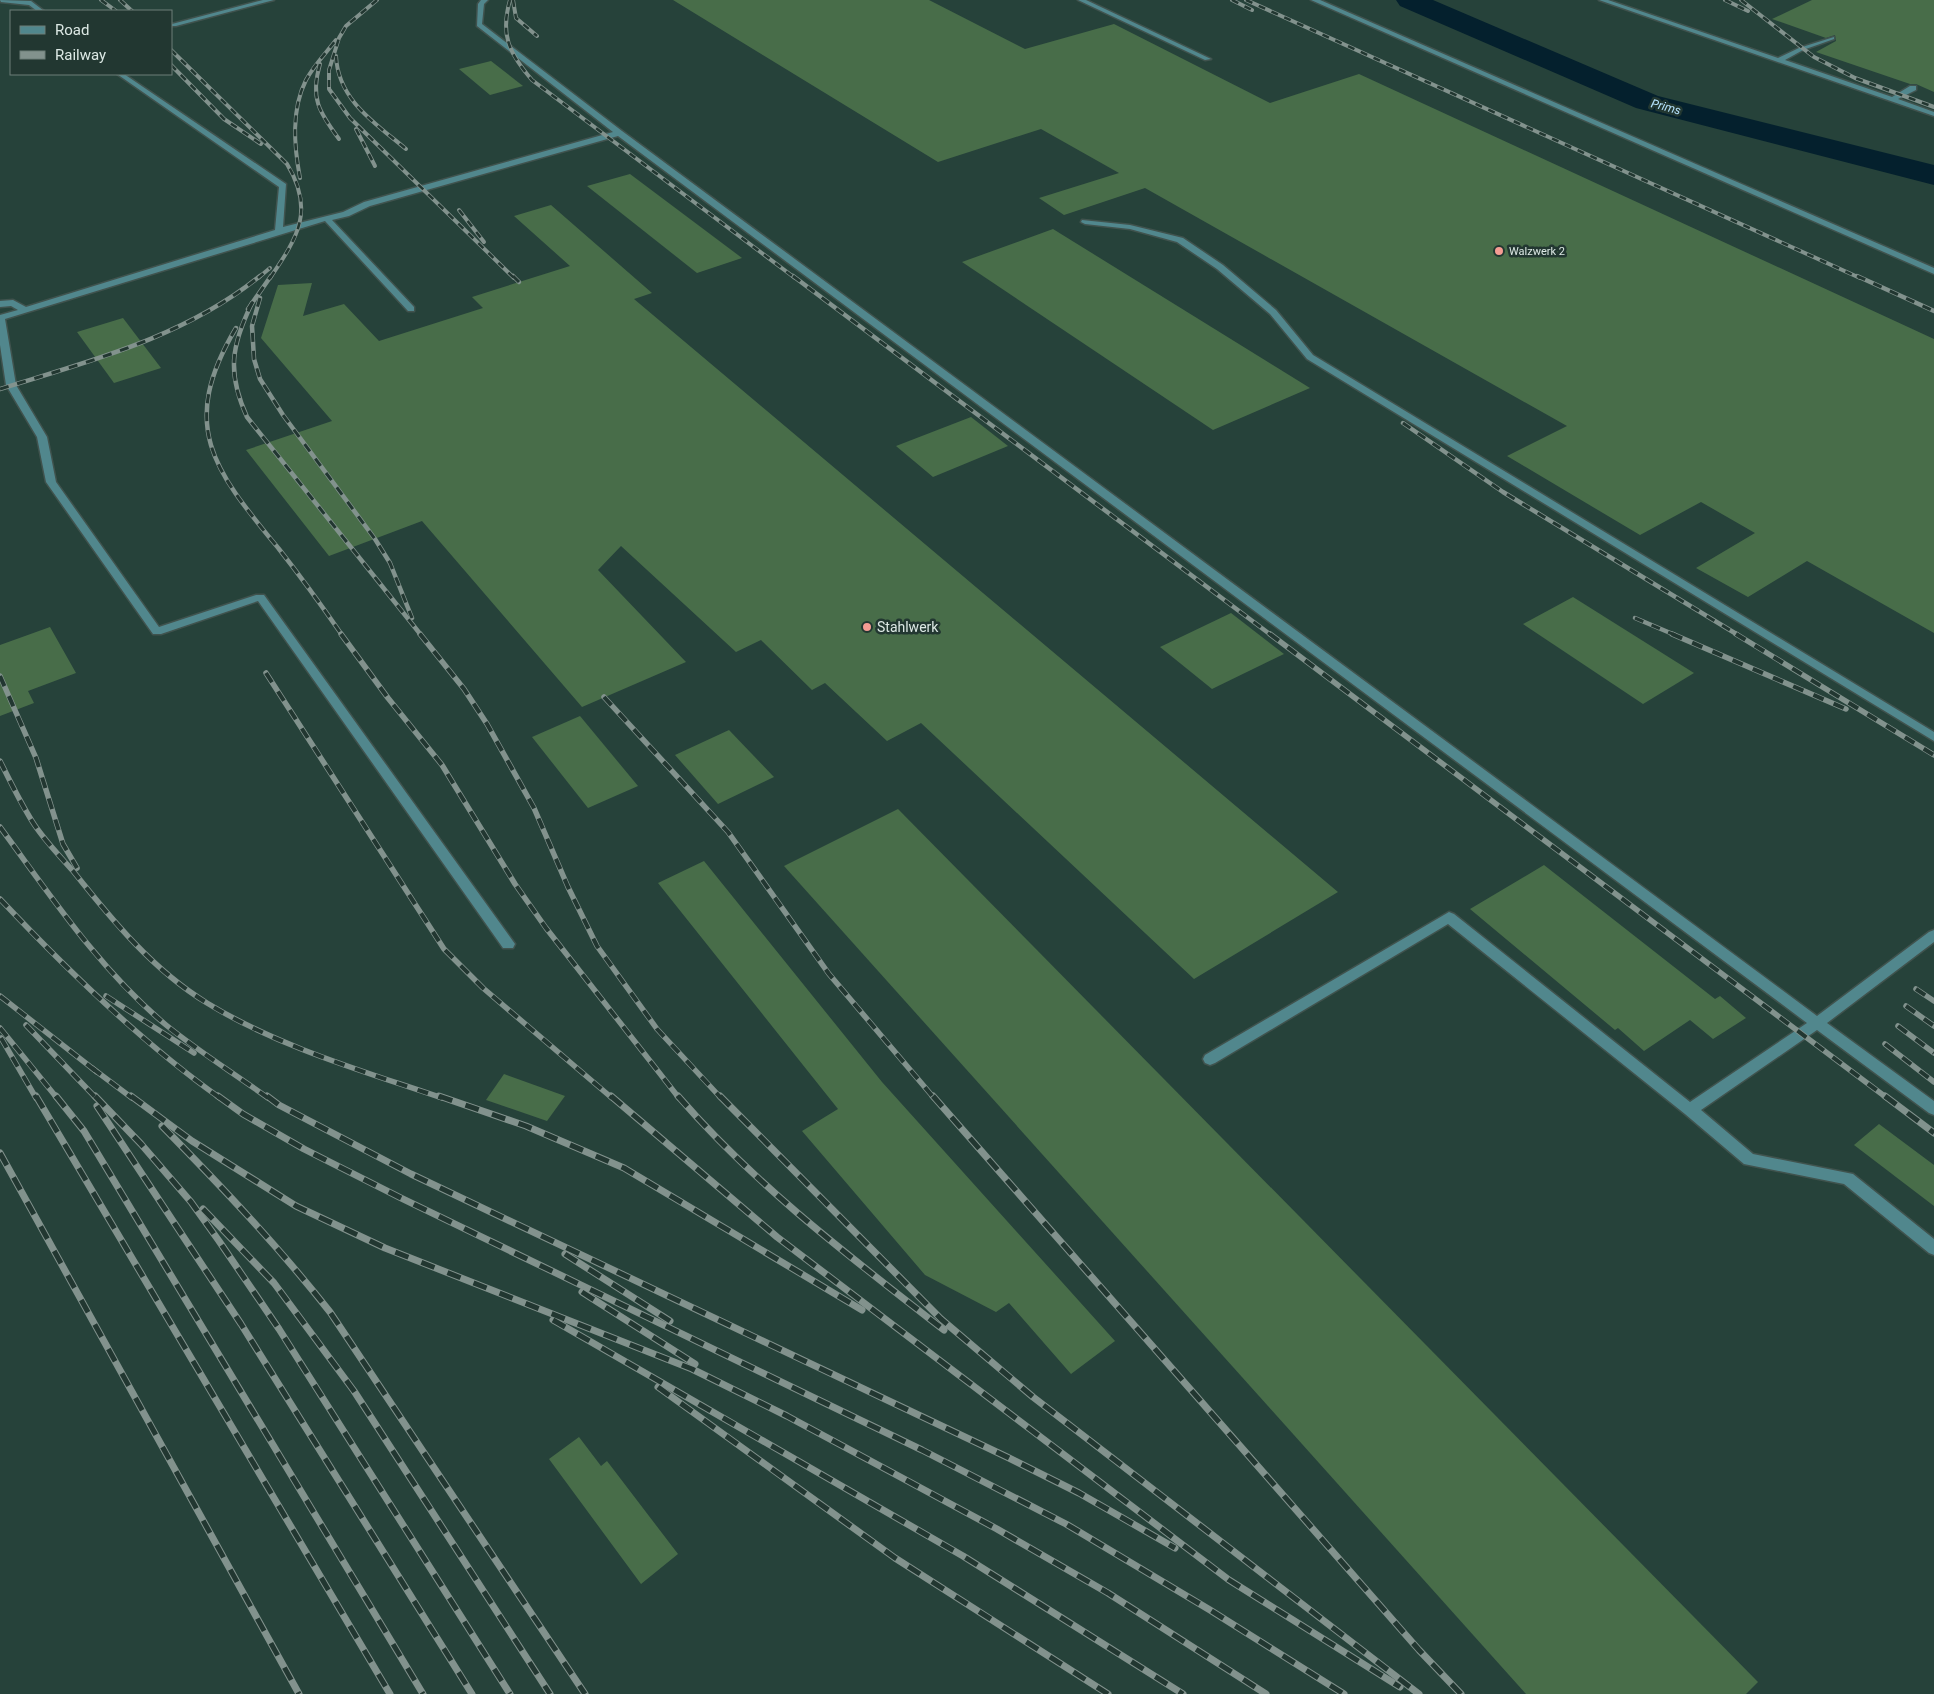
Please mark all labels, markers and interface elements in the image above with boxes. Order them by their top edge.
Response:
legend [10,10,172,75]
text: Road [55,21,89,39]
text: Railway [55,46,106,64]
water label: Prims [1650,96,1682,118]
marker: Walzwerk 2 [1493,245,1505,257]
place label: Walzwerk 2 [1509,245,1565,258]
place label: Stahlwerk [877,619,939,635]
marker: Stahlwerk [861,621,873,633]

